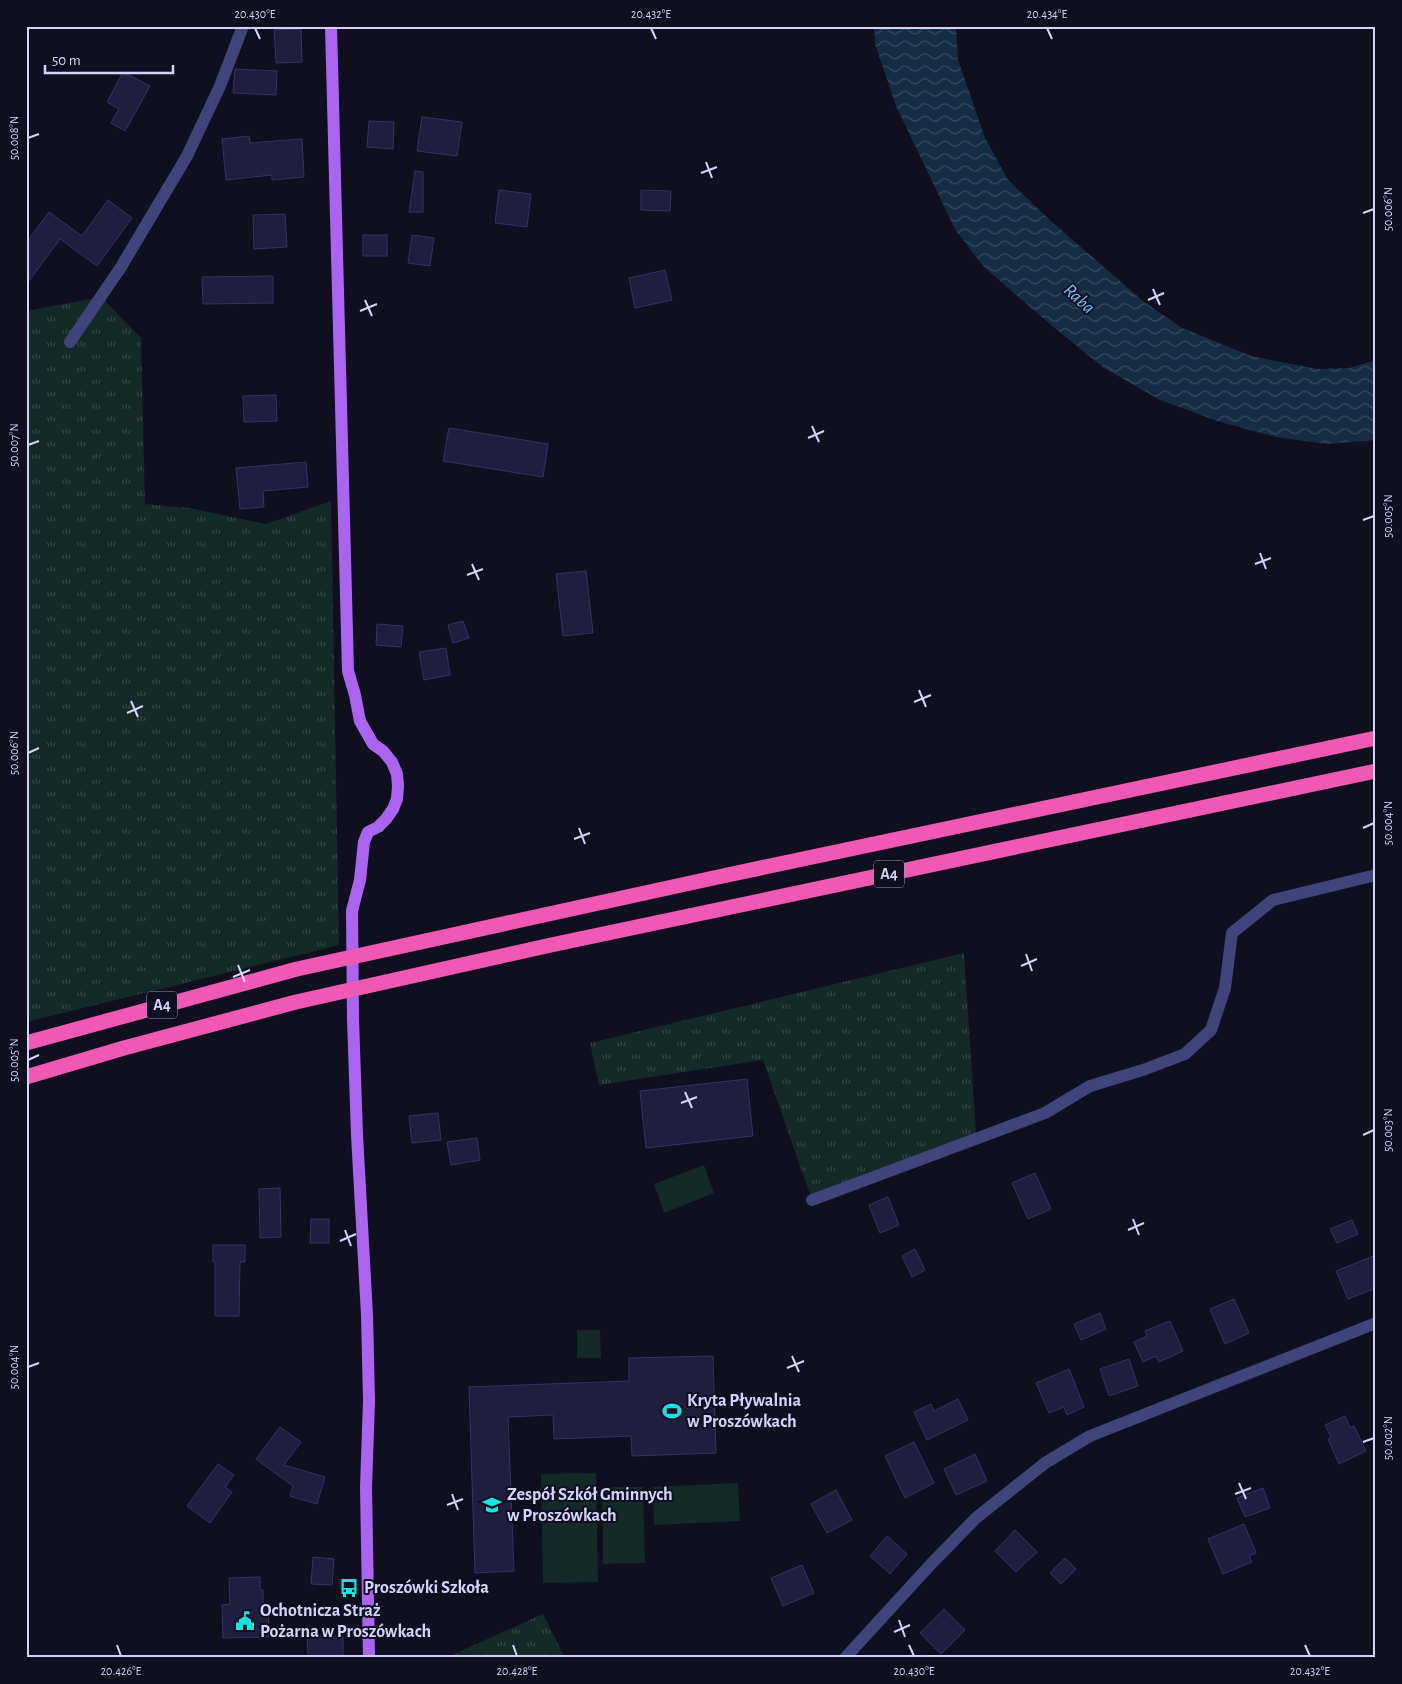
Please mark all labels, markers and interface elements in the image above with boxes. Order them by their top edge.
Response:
text: 20.430°E [235,8,276,20]
text: 20.432°E [631,8,671,20]
text: 20.434°E [1027,8,1067,20]
scale bar [45,42,172,74]
text: 50 m [52,53,81,68]
text: 50.008°N [8,116,20,160]
text: 50.006°N [1382,187,1394,231]
water label: Raba [1060,280,1098,318]
text: 50.007°N [8,423,20,467]
text: 50.005°N [1382,494,1394,538]
text: 50.006°N [8,731,20,775]
text: 50.004°N [1382,801,1394,845]
road number: A4 [874,861,904,888]
road number: A4 [147,992,177,1018]
text: 50.005°N [8,1038,20,1082]
text: 50.003°N [1382,1108,1394,1152]
text: 50.004°N [8,1345,20,1389]
place label: Kryta Pływalnia w Proszówkach [687,1392,801,1431]
sports icon: Kryta Pływalnia w Proszówkach [661,1400,683,1422]
text: 50.002°N [1382,1416,1394,1460]
place label: Zespół Szkół Gminnych w Proszówkach [507,1486,673,1525]
school or university icon: Zespół Szkół Gminnych w Proszówkach [481,1494,503,1516]
bus stop icon: Proszówki Szkoła [338,1577,360,1599]
place label: Proszówki Szkoła [364,1579,489,1597]
place label: Ochotnicza Straż Pożarna w Proszówkach [260,1602,431,1641]
public building icon: Ochotnicza Straż Pożarna w Proszówkach [234,1610,256,1632]
text: 20.426°E [101,1665,142,1677]
text: 20.428°E [497,1665,538,1677]
text: 20.430°E [894,1665,935,1677]
text: 20.432°E [1290,1665,1330,1677]

